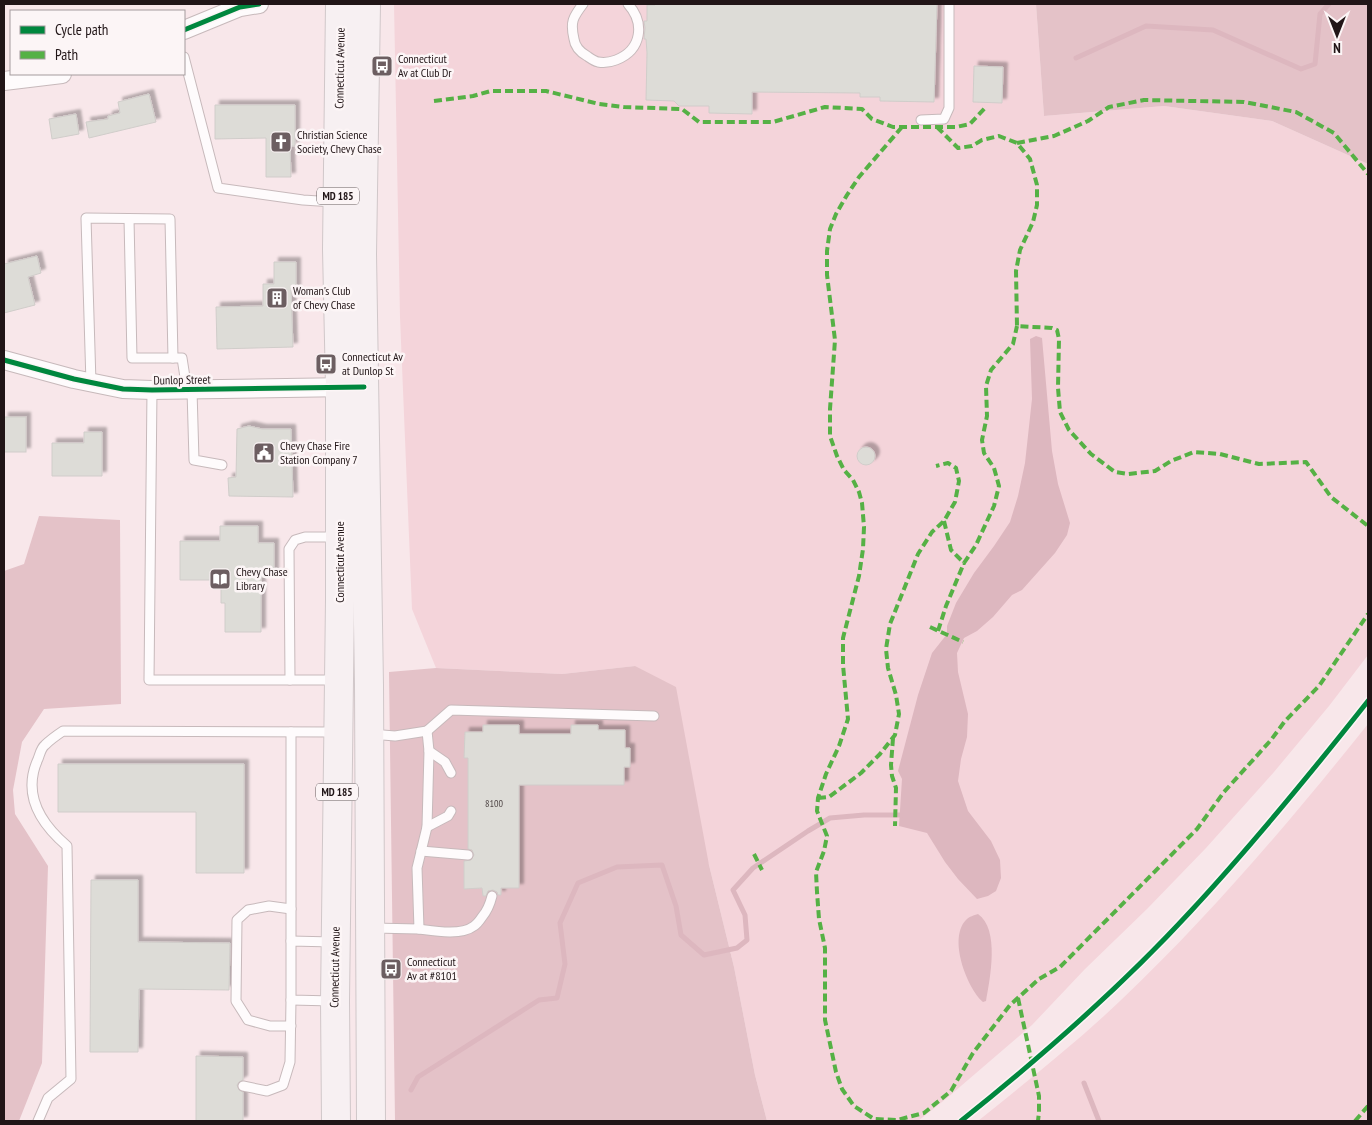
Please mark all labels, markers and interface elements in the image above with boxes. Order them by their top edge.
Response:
legend [10,10,185,75]
north arrow [1312,10,1362,60]
text: Cycle path [55,20,108,39]
street label: Connecticut Avenue [331,27,348,109]
text: N [1333,39,1341,57]
text: Path [55,45,78,64]
place label: Connecticut Av at Club Dr [398,51,452,80]
bus stop icon: Connecticut Av at Club Dr [370,54,394,78]
place label: Christian Science Society, Chevy Chase [297,127,382,156]
church icon: Christian Science Society, Chevy Chase [269,130,293,154]
road number: MD 185 [317,188,359,205]
place label: Woman's Club of Chevy Chase [293,283,355,312]
building icon: Woman's Club of Chevy Chase [265,286,289,310]
place label: Connecticut Av at Dunlop St [342,349,403,378]
bus stop icon: Connecticut Av at Dunlop St [314,352,338,376]
street label: Dunlop Street [153,371,211,387]
place label: Chevy Chase Fire Station Company 7 [280,438,358,467]
public building icon: Chevy Chase Fire Station Company 7 [252,441,276,465]
street label: Connecticut Avenue [332,521,347,603]
place label: Chevy Chase Library [236,564,288,593]
library icon: Chevy Chase Library [208,567,232,591]
road number: MD 185 [316,784,358,800]
house number: 8100 [485,797,504,810]
street label: Connecticut Avenue [326,926,343,1008]
place label: Connecticut Av at #8101 [407,954,457,983]
bus stop icon: Connecticut Av at #8101 [379,957,403,981]

